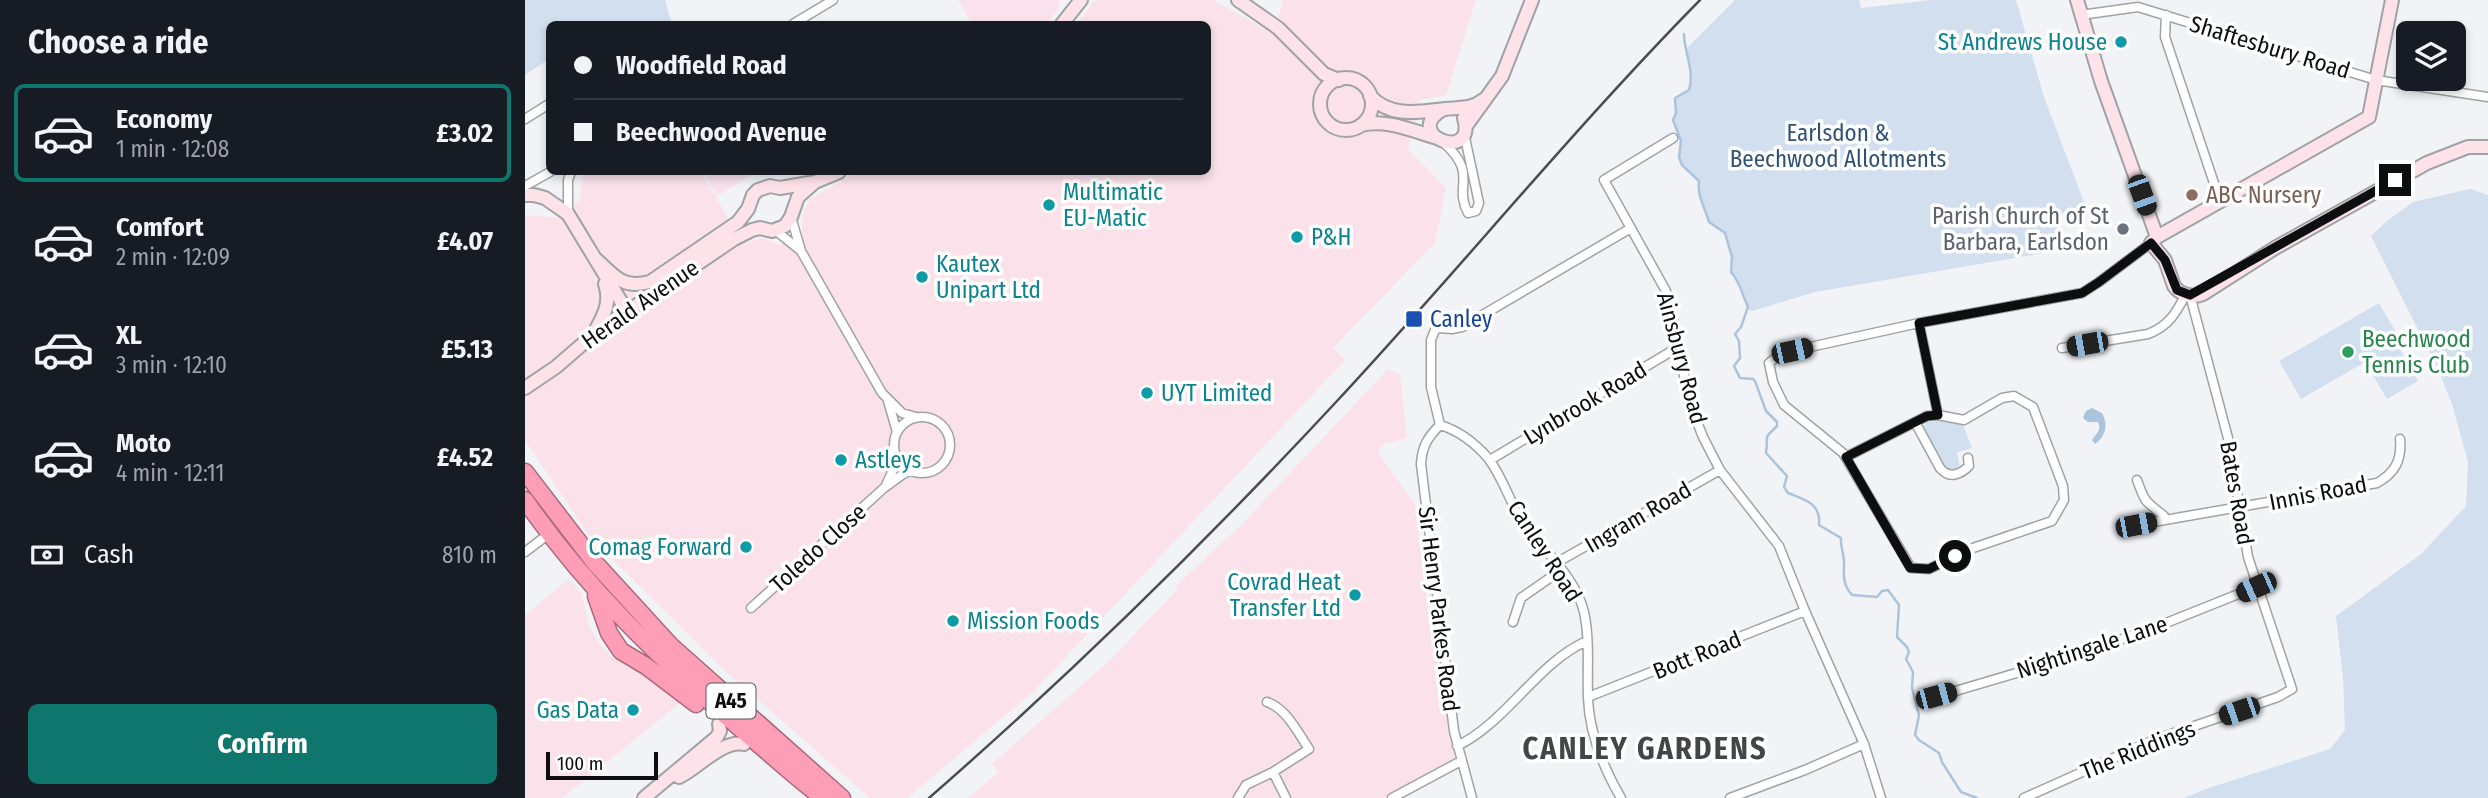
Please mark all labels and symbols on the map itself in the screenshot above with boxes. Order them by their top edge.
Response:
street label: Shaftesbury Road [2187,9,2353,85]
place label: St Andrews House [1938,28,2107,56]
marker: St Andrews House [2113,34,2129,50]
park label: Earlsdon & Beechwood Allotments [1730,119,1946,173]
route end [2379,164,2411,196]
car [2125,172,2160,218]
place label: Multimatic EU-Matic [1063,178,1163,232]
place label: ABC Nursery [2206,181,2322,209]
marker: ABC Nursery [2184,187,2200,203]
marker: Multimatic EU-Matic [1041,197,1057,213]
place label: Parish Church of St Barbara, Earlsdon [1932,202,2109,256]
marker: Parish Church of St Barbara, Earlsdon [2115,221,2131,237]
place label: P&H [1311,223,1351,251]
marker: P&H [1289,229,1305,245]
place label: Kautex Unipart Ltd [936,250,1041,304]
street label: Herald Avenue [576,253,704,355]
marker: Kautex Unipart Ltd [914,269,930,285]
street label: Ainsbury Road [1651,289,1713,427]
place label: Canley [1430,305,1493,333]
marker: Canley [1404,309,1424,329]
place label: Beechwood Tennis Club [2362,325,2471,379]
car [2065,330,2110,358]
car [1770,336,1815,366]
marker: Beechwood Tennis Club [2340,344,2356,360]
street label: Lynbrook Road [1518,355,1652,451]
place label: UYT Limited [1161,379,1272,407]
marker: UYT Limited [1139,385,1155,401]
street label: Bates Road [2214,439,2260,547]
place label: Astleys [855,446,922,474]
marker: Astleys [833,452,849,468]
street label: Innis Road [2267,470,2369,516]
street label: Ingram Road [1580,475,1696,559]
street label: Canley Road [1502,495,1588,607]
street label: Toledo Close [764,498,872,598]
street label: Sir Henry Parkes Road [1413,505,1465,713]
car [2114,511,2159,539]
place label: Comag Forward [589,533,732,561]
marker: Comag Forward [738,539,754,555]
route start [1939,540,1971,572]
place label: Covrad Heat Transfer Ltd [1227,568,1341,622]
car [2233,569,2280,605]
marker: Covrad Heat Transfer Ltd [1347,587,1363,603]
place label: Mission Foods [967,607,1100,635]
street label: Nightingale Lane [2013,609,2171,685]
marker: Mission Foods [945,613,961,629]
street label: Bott Road [1649,625,1745,685]
car [1913,680,1960,712]
road number: A45 [707,684,755,718]
car [2216,694,2263,728]
place label: Gas Data [536,696,619,724]
marker: Gas Data [625,702,641,718]
street label: The Riddings [2077,714,2199,786]
district label: CANLEY GARDENS [1523,731,1767,767]
scale bar [546,749,658,781]

